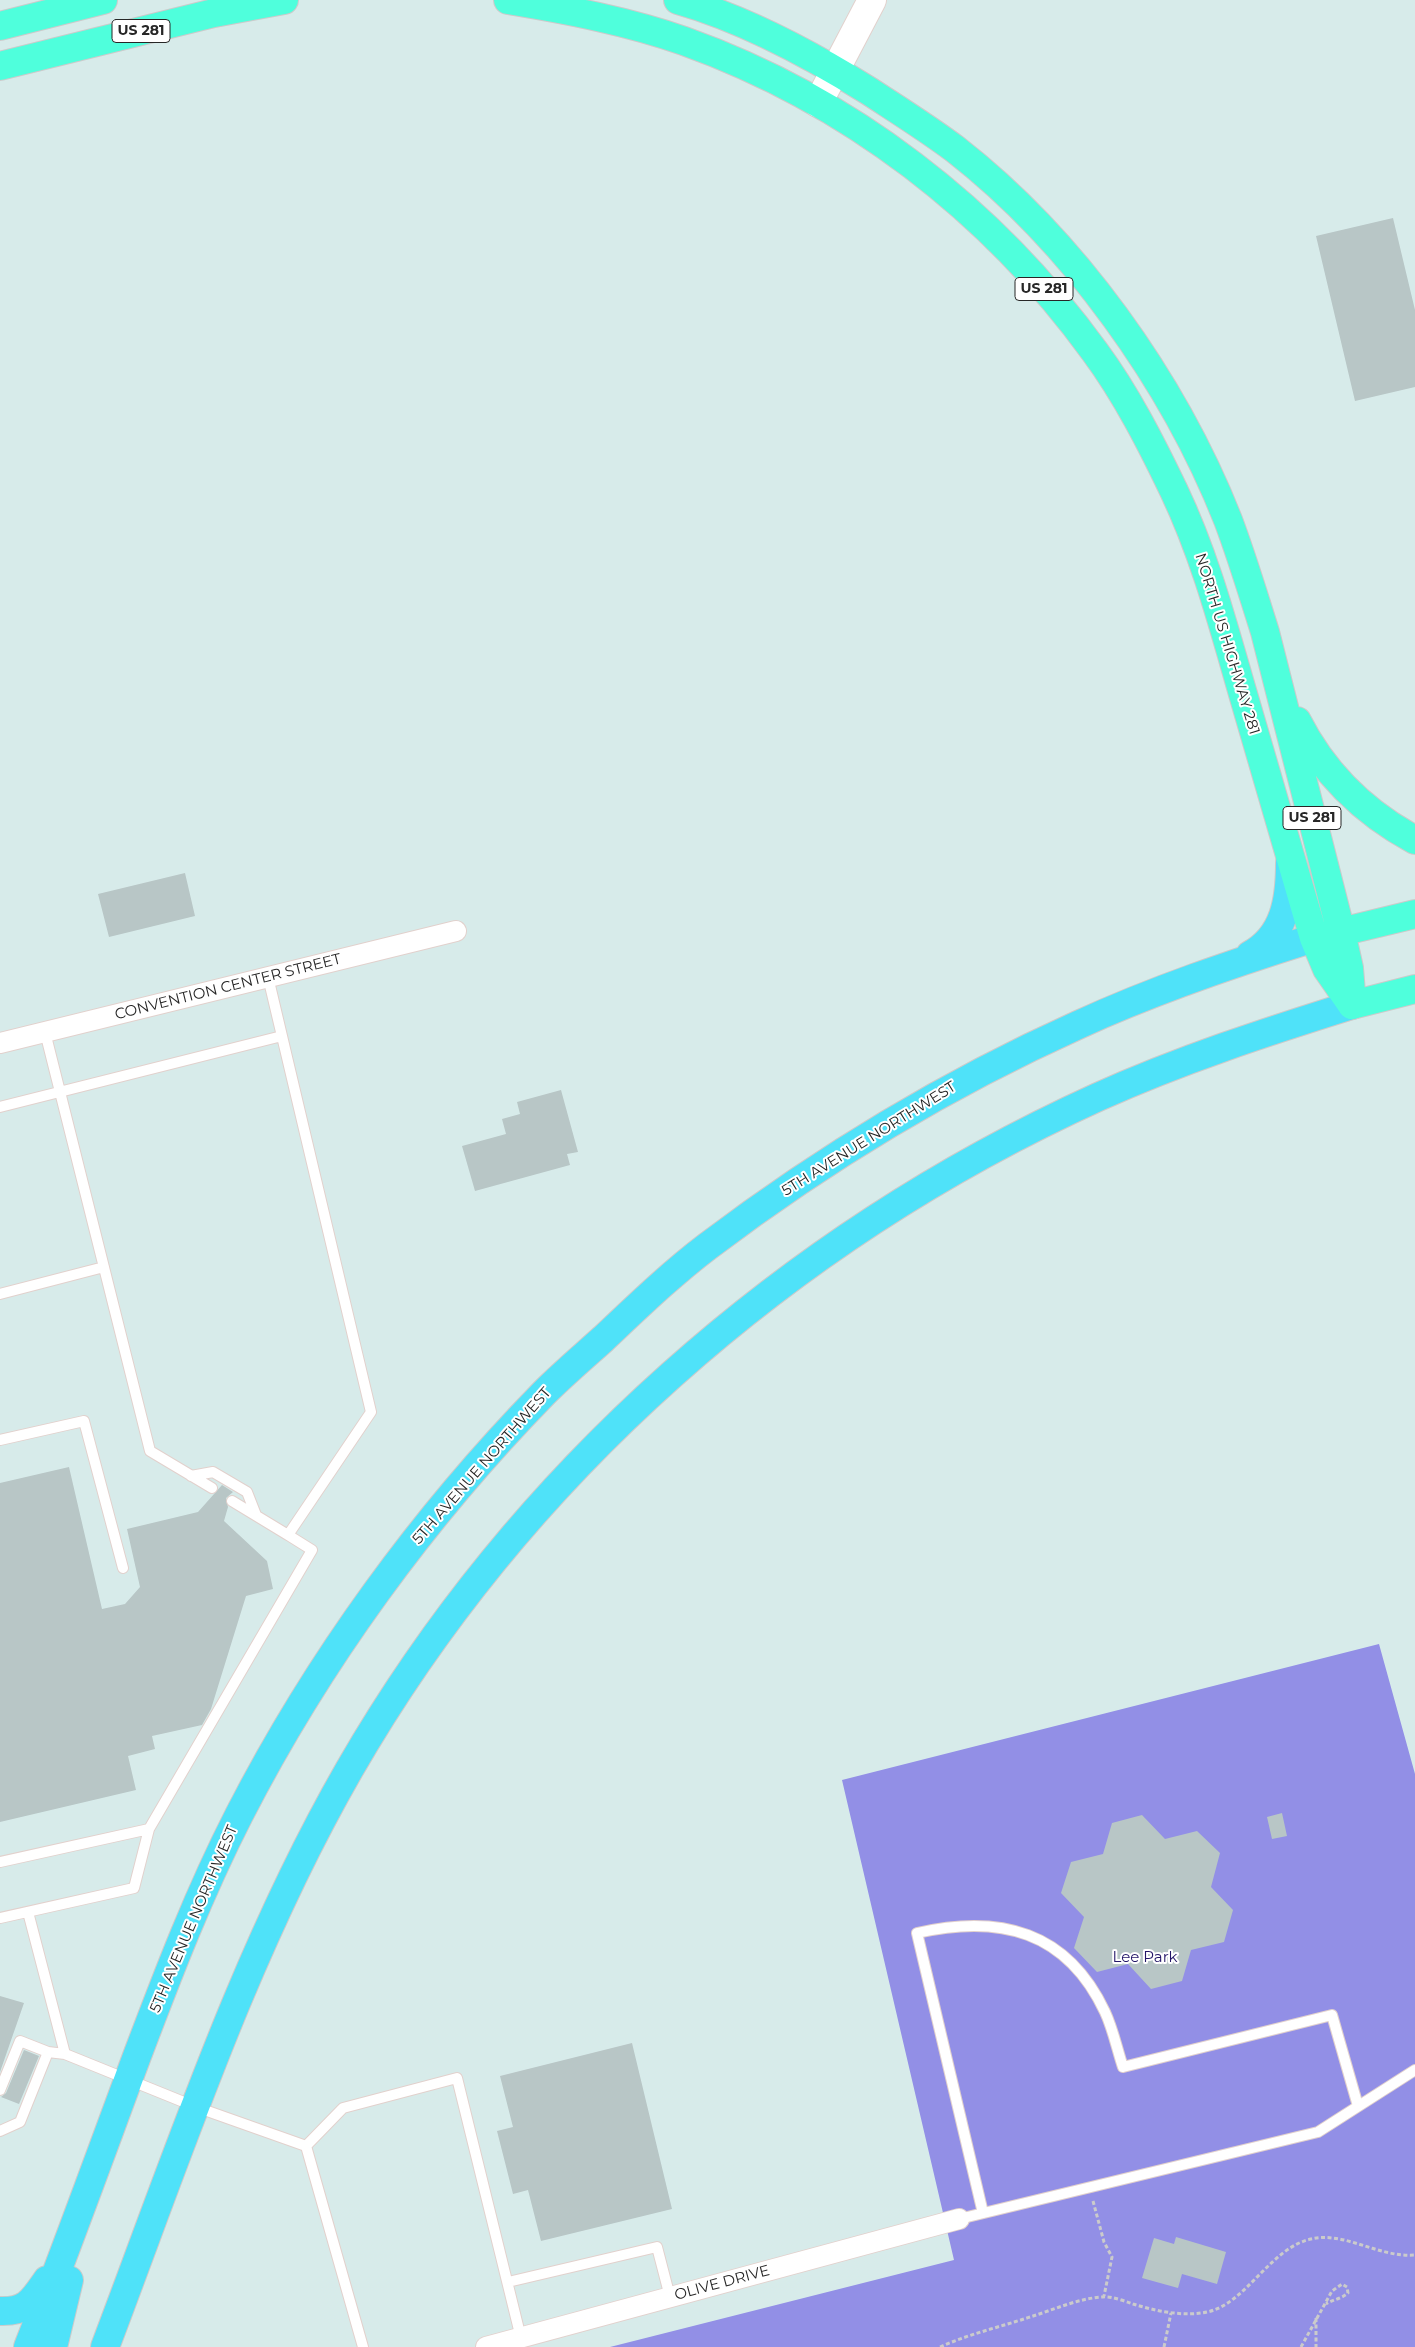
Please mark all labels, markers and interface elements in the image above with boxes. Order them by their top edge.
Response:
road number: US 281 [112,20,170,42]
road number: US 281 [1015,278,1073,300]
street label: NORTH US HIGHWAY 281 [1191,551,1263,737]
road number: US 281 [1283,806,1341,830]
street label: CONVENTION CENTER STREET [113,950,343,1024]
street label: 5TH AVENUE NORTHWEST [779,1078,959,1200]
street label: 5TH AVENUE NORTHWEST [409,1384,555,1548]
street label: 5TH AVENUE NORTHWEST [146,1823,242,2015]
park label: Lee Park [1112,1949,1178,1967]
street label: OLIVE DRIVE [672,2262,772,2304]

